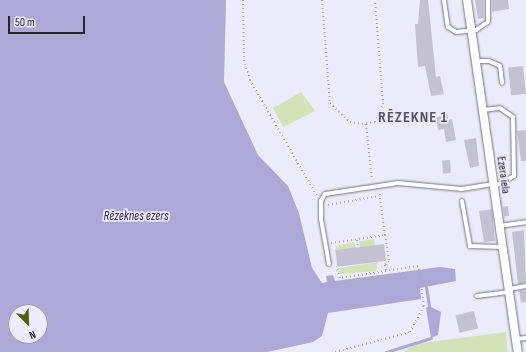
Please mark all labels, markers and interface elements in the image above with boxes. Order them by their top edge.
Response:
scale bar [10,8,87,34]
text: 50 m [15,15,35,30]
district label: RĒZEKNE 1 [378,108,448,128]
street label: Ezera iela [493,155,513,195]
water label: Rēzeknes ezers [104,208,168,224]
north arrow [8,304,48,344]
text: N [27,327,38,342]

